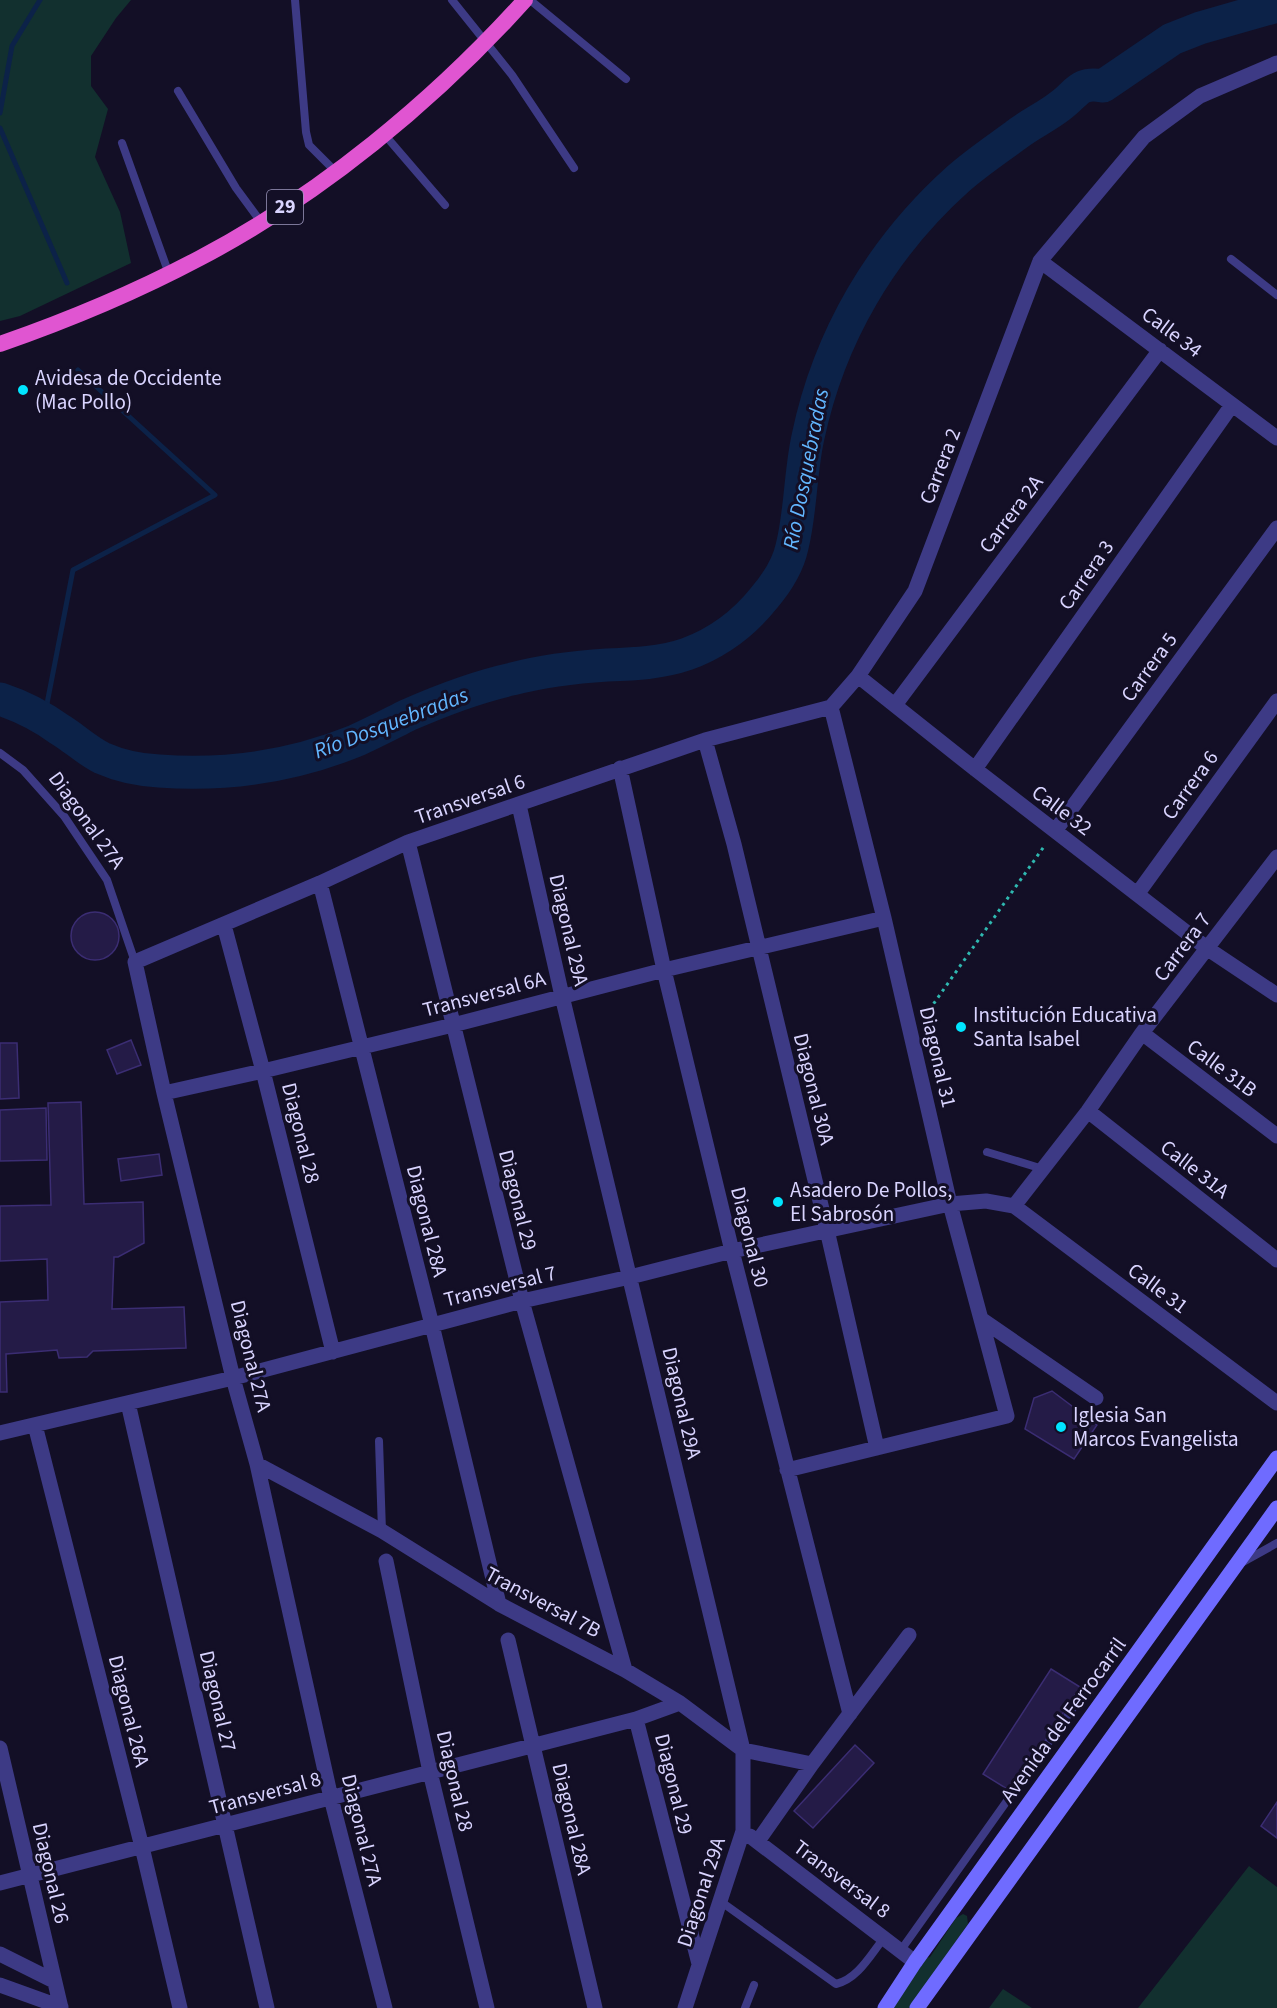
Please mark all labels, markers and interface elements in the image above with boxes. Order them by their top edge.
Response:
road number: 29 [267,190,303,224]
street label: Calle 34 [1136,299,1208,365]
place label: Avidesa de Occidente (Mac Pollo) [35,363,222,417]
marker: Avidesa de Occidente (Mac Pollo) [16,383,30,397]
water label: Río Dosquebradas [775,386,837,552]
street label: Carrera 2 [912,424,968,508]
street label: Carrera 2A [972,468,1051,559]
street label: Carrera 3 [1051,534,1121,616]
street label: Carrera 5 [1114,626,1184,708]
water label: Río Dosquebradas [309,679,473,767]
street label: Carrera 6 [1155,744,1225,826]
street label: Diagonal 27A [41,765,133,876]
street label: Transversal 6 [411,766,529,832]
street label: Calle 32 [1026,777,1098,843]
street label: Diagonal 29A [542,871,597,990]
street label: Carrera 7 [1146,906,1218,988]
street label: Transversal 6A [419,963,549,1025]
place label: Institución Educativa Santa Isabel [973,1000,1157,1054]
street label: Diagonal 31 [912,1004,964,1110]
marker: Institución Educativa Santa Isabel [954,1020,968,1034]
street label: Diagonal 30A [786,1030,843,1149]
street label: Calle 31B [1181,1032,1263,1104]
street label: Diagonal 28 [274,1079,328,1187]
street label: Calle 31A [1154,1132,1236,1206]
street label: Diagonal 29 [491,1146,545,1254]
street label: Diagonal 28A [399,1162,456,1281]
place label: Asadero De Pollos, El Sabrosón [790,1175,952,1229]
street label: Diagonal 30 [723,1183,777,1291]
marker: Asadero De Pollos, El Sabrosón [771,1195,785,1209]
street label: Calle 31 [1122,1255,1194,1321]
street label: Transversal 7 [441,1258,559,1314]
street label: Diagonal 27A [223,1297,280,1416]
street label: Diagonal 29A [655,1344,710,1463]
place label: Iglesia San Marcos Evangelista [1073,1400,1239,1454]
marker: Iglesia San Marcos Evangelista [1054,1420,1068,1434]
street label: Transversal 7B [480,1559,606,1645]
street label: Avenida del Ferrocarril [993,1631,1133,1809]
street label: Diagonal 27 [192,1648,244,1754]
street label: Diagonal 26A [101,1652,158,1771]
street label: Diagonal 28 [429,1728,481,1834]
street label: Diagonal 29 [647,1730,701,1838]
street label: Diagonal 28A [545,1760,600,1879]
street label: Transversal 8 [206,1764,324,1822]
street label: Diagonal 27A [334,1771,391,1890]
street label: Diagonal 26 [25,1820,77,1926]
street label: Diagonal 29A [669,1832,733,1951]
street label: Transversal 8 [787,1833,897,1925]

